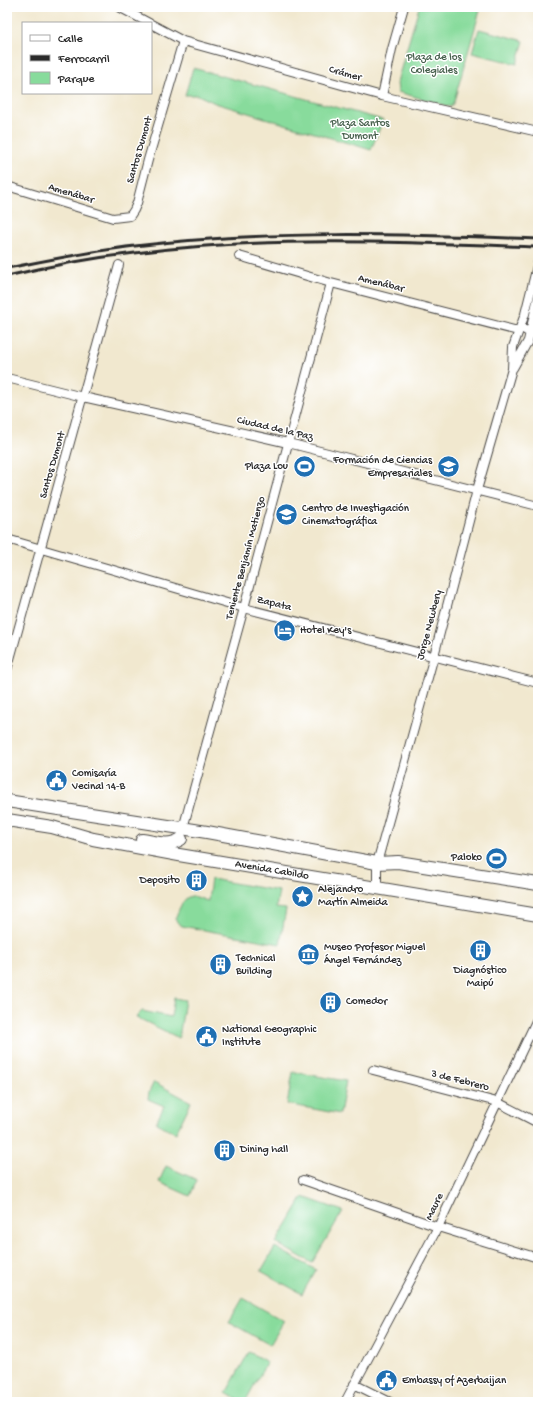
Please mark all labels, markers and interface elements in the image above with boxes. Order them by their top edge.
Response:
legend [22,22,152,94]
text: Calle [58,33,83,47]
park label: Plaza de los Colegiales [405,52,462,77]
text: Ferrocarril [57,53,110,67]
street label: Crámer [327,64,364,84]
text: Parque [57,73,95,87]
street label: Santos Dumont [125,114,156,185]
park label: Plaza Santos Dumont [330,118,390,143]
street label: Amenábar [47,181,96,207]
street label: Amenábar [357,272,406,296]
street label: Ciudad de la Paz [236,414,315,444]
street label: Santos Dumont [38,429,69,500]
sports icon: Plaza Lou [291,454,317,480]
school or university icon: Formación de Ciencias Empresariales [435,454,461,480]
place label: Formación de Ciencias Empresariales [332,455,433,480]
place label: Plaza Lou [244,461,288,473]
street label: Teniente Benjamín Matienzo [223,495,268,622]
school or university icon: Centro de Investigación Cinematográfica [273,502,299,528]
place label: Centro de Investigación Cinematográfica [302,503,410,528]
street label: Jorge Newbery [415,588,445,661]
street label: Zapata [255,594,293,614]
hotel icon: Hotel Key's [271,618,297,644]
place label: Hotel Key's [300,625,352,637]
public building icon: Comisaría Vecinal 14-B [43,767,69,793]
place label: Comisaría Vecinal 14-B [71,768,125,793]
sports icon: Paloko [484,845,510,871]
place label: Paloko [450,852,482,864]
street label: Avenida Cabildo [234,858,310,883]
building icon: Deposito [183,868,209,894]
place label: Deposito [138,875,180,887]
place icon: Alejandro Martín Almeida [290,883,316,909]
place label: Alejandro Martín Almeida [318,884,389,909]
building icon: Diagnóstico Maipú [467,938,493,964]
museum icon: Museo Profesor Miguel Ángel Fernández [296,941,322,967]
place label: Museo Profesor Miguel Ángel Fernández [324,941,426,967]
building icon: Technical Building [207,952,233,978]
place label: Technical Building [235,953,276,978]
place label: Diagnóstico Maipú [452,965,507,990]
building icon: Comedor [318,989,344,1015]
place label: Comedor [346,996,388,1008]
public building icon: National Geographic Institute [193,1023,219,1049]
place label: National Geographic Institute [222,1024,318,1049]
street label: 3 de Febrero [429,1068,491,1094]
building icon: Dining hall [212,1137,238,1163]
place label: Dining hall [239,1144,289,1156]
street label: Maure [424,1191,447,1222]
public building icon: Embassy of Azerbaijan [373,1368,399,1394]
place label: Embassy of Azerbaijan [402,1374,507,1387]

